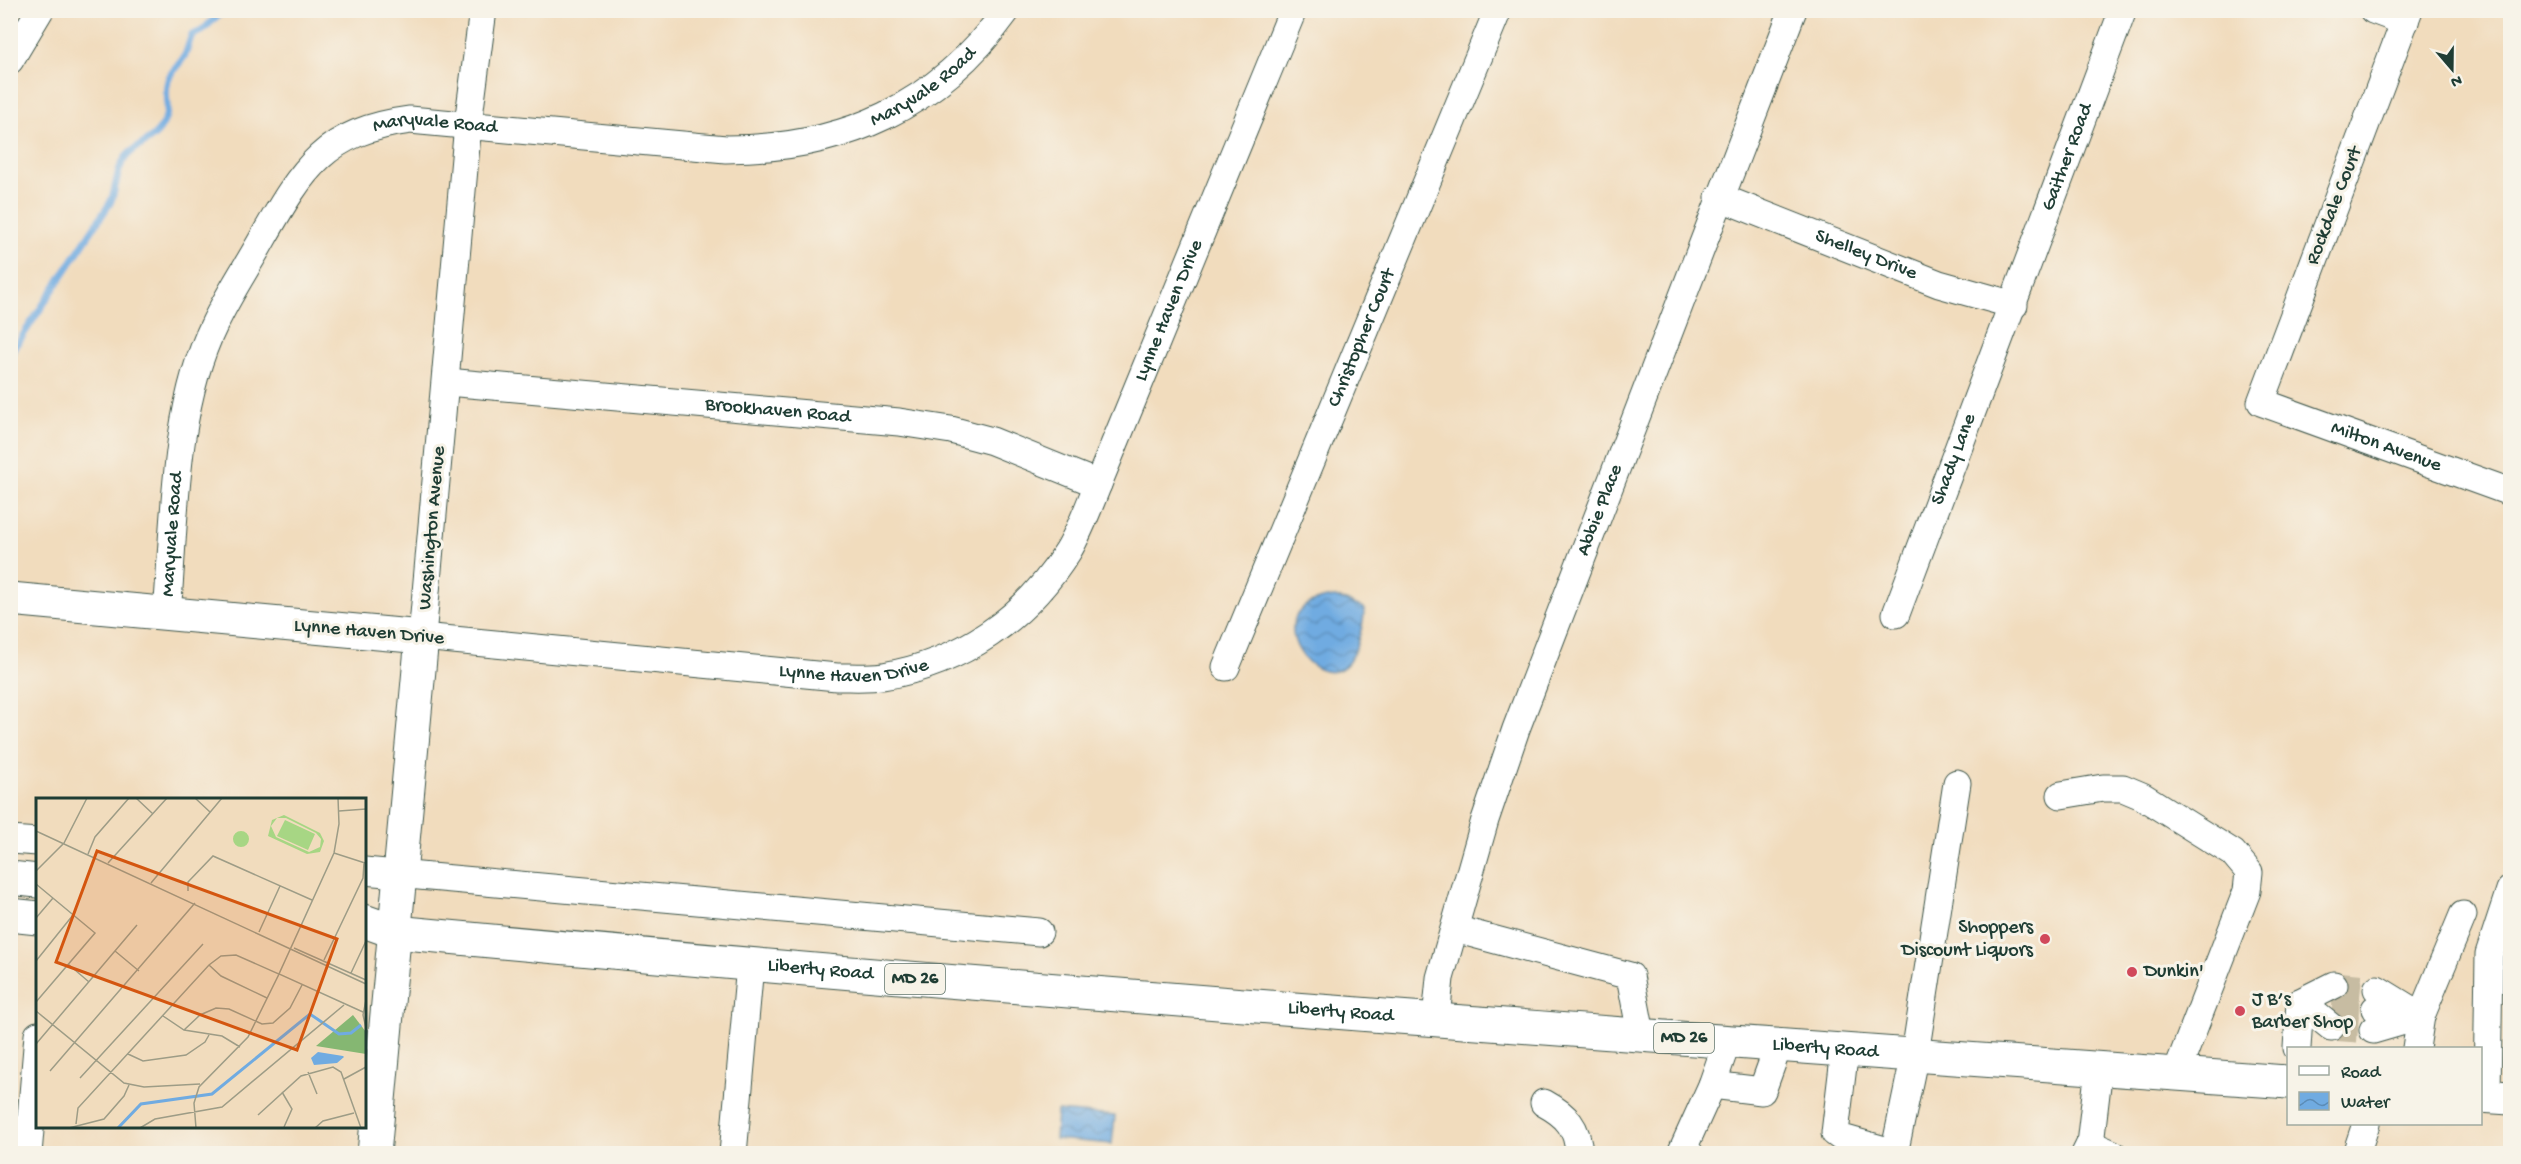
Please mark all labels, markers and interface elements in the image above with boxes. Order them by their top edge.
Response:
north arrow [2422,39,2482,99]
street label: Maryvale Road [867,41,983,132]
text: N [2447,69,2464,91]
street label: Gaither Road [2037,98,2099,214]
street label: Maryvale Road [370,108,500,140]
street label: Rockdale Court [2302,142,2369,268]
street label: Shelley Drive [1812,225,1921,286]
street label: Lynne Haven Drive [1130,236,1209,385]
street label: Christopher Court [1323,264,1402,411]
street label: Brookhaven Road [703,393,854,429]
street label: Shady Lane [1926,410,1982,508]
street label: Milton Avenue [2328,417,2445,478]
street label: Washington Avenue [414,444,452,611]
street label: Abbie Place [1572,461,1628,559]
street label: Maryvale Road [157,468,189,598]
street label: Lynne Haven Drive [293,615,446,651]
street label: Lynne Haven Drive [778,654,932,689]
inset map [36,798,366,1128]
place label: Shoppers Discount Liquors [1899,917,2034,963]
marker: Shoppers Discount Liquors [2038,932,2052,946]
street label: Liberty Road [767,954,876,987]
place label: Dunkin' [2142,961,2204,984]
road number: MD 26 [885,964,945,994]
marker: Dunkin' [2125,965,2139,979]
place label: J B’s Barber Shop [2251,989,2354,1035]
street label: Liberty Road [1287,997,1397,1028]
marker: J B’s Barber Shop [2233,1004,2247,1018]
road number: MD 26 [1654,1023,1714,1053]
street label: Liberty Road [1772,1033,1881,1064]
legend [2287,1047,2482,1125]
text: Road [2341,1063,2382,1084]
text: Water [2341,1093,2391,1114]

